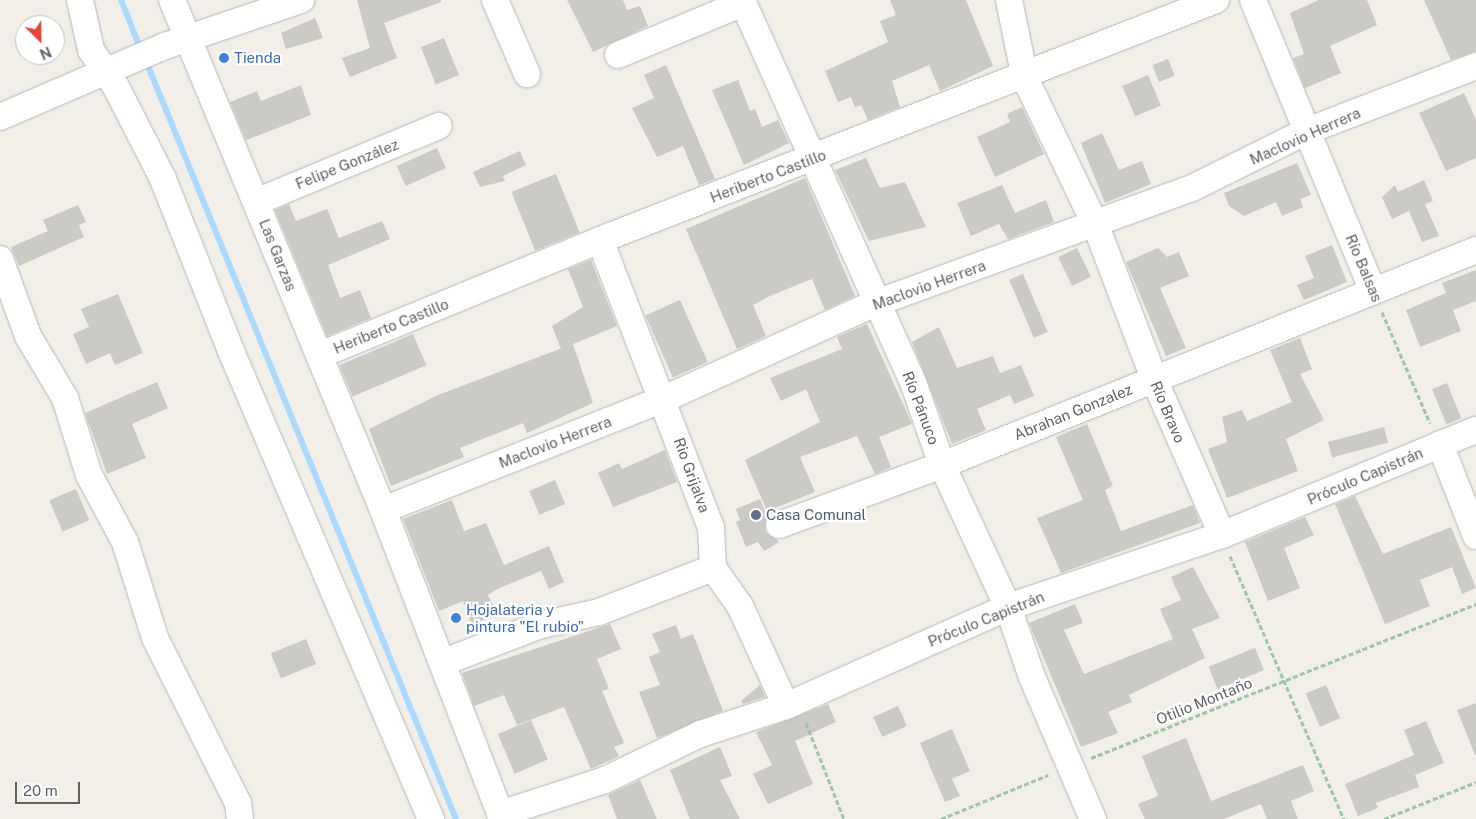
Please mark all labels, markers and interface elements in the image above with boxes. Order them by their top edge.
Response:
north arrow [15,15,65,65]
text: N [37,43,54,62]
place label: Tienda [234,49,281,67]
marker: Tienda [218,52,230,64]
street label: Maclovio Herrera [1247,104,1363,168]
street label: Felipe González [293,135,401,193]
street label: Heriberto Castillo [707,146,829,206]
street label: Las Garzas [255,216,301,294]
street label: Río Balsas [1342,231,1386,305]
street label: Maclovio Herrera [870,256,988,314]
street label: Heriberto Castillo [331,295,451,357]
street label: Río Pánuco [899,369,943,447]
street label: Río Bravo [1147,378,1189,446]
street label: Abrahan Gonzalez [1011,380,1135,444]
street label: Maclovio Herrera [496,412,614,472]
street label: Rio Grijalva [670,435,714,515]
street label: Próculo Capistrán [1304,443,1426,509]
place label: Casa Comunal [766,506,866,524]
marker: Casa Comunal [750,509,762,521]
street label: Próculo Capistrán [925,587,1047,651]
place label: Hojalateria y pintura "El rubio" [466,600,584,635]
marker: Hojalateria y pintura "El rubio" [450,612,462,624]
street label: Otilio Montaño [1153,674,1255,728]
scale bar [18,772,82,804]
text: 20 m [23,782,58,799]

